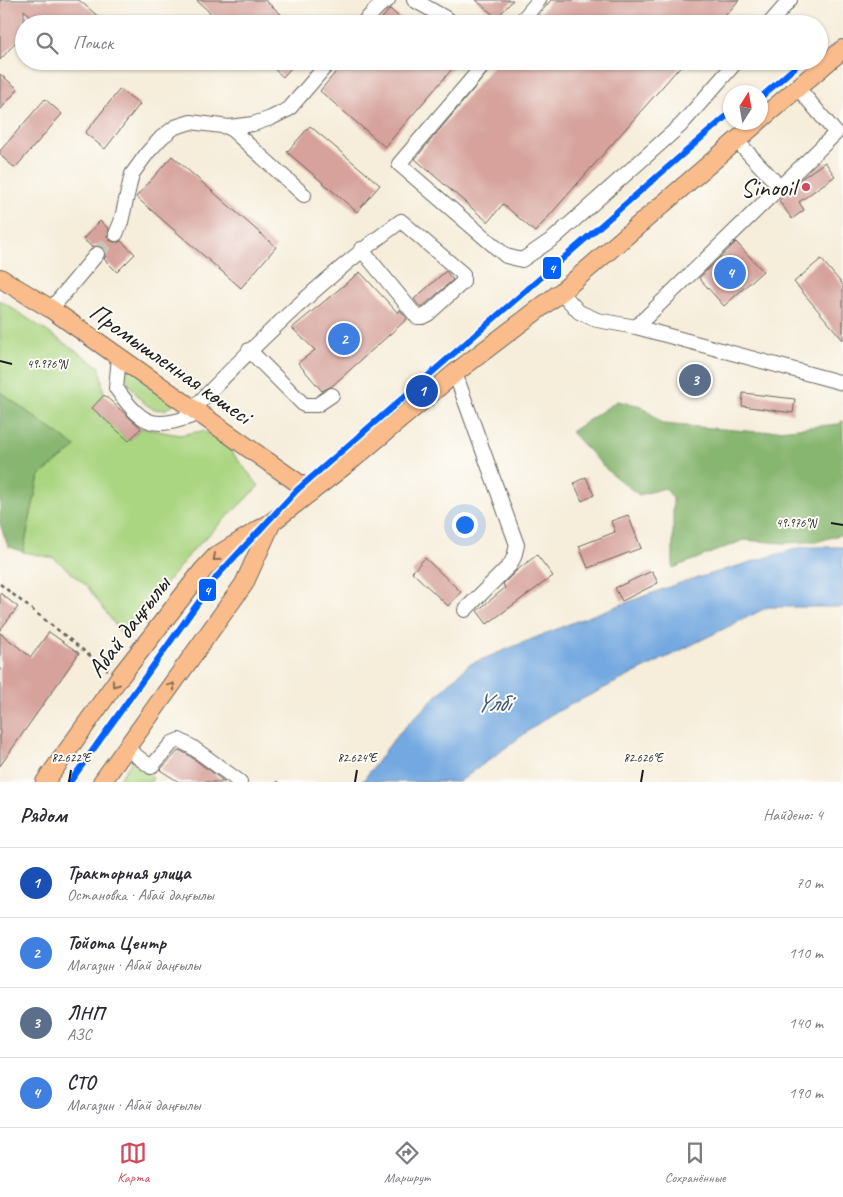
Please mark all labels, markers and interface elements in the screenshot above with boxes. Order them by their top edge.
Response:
search box [15,15,828,70]
icon: search [33,29,61,57]
text: Поиск [73,31,113,55]
north arrow [723,85,768,130]
place label: Sinooil [741,172,801,204]
marker: Sinooil [800,181,812,193]
pin: 4 [714,254,746,292]
line badge: 4 [542,256,562,280]
text: 4 [549,260,557,277]
street label: Промышленная көшесі [83,296,261,434]
pin: 2 [328,320,360,358]
text: 49.976°N [27,356,69,372]
pin: 3 [679,361,711,399]
pin: 1 [406,372,438,410]
your location [452,512,478,538]
text: 49.976°N [776,515,818,531]
one-way arrow [213,552,222,560]
street label: Абай даңғылы [80,568,178,684]
line badge: 4 [198,578,217,602]
text: 4 [204,582,212,599]
one-way arrow [112,678,121,688]
one-way arrow [165,682,175,691]
water label: Үлбі [476,686,516,719]
text: 82.622°E [51,750,92,766]
text: 82.624°E [337,750,378,766]
text: 82.626°E [623,750,664,766]
text: Рядом [20,802,67,828]
text: Найдено: 4 [763,805,823,825]
text: Тракторная улица [67,861,190,885]
text: 1 [32,873,40,893]
text: 70 m [796,873,823,893]
text: Остановка · Абай даңғылы [67,885,214,905]
text: Тойота Центр [67,931,166,955]
text: 2 [32,943,40,963]
text: 110 m [789,943,823,963]
text: Магазин · Абай даңғылы [67,955,201,975]
text: ЛНП [67,1001,104,1025]
text: 3 [32,1013,40,1033]
text: 140 m [789,1013,823,1033]
text: АЗС [67,1025,91,1045]
text: СТО [67,1071,95,1095]
text: 4 [32,1083,40,1103]
text: 190 m [789,1083,823,1103]
text: Магазин · Абай даңғылы [67,1095,201,1115]
tab: Карта [117,1139,149,1186]
tab: Маршрут [384,1139,430,1186]
tab: Сохранённые [665,1139,726,1186]

